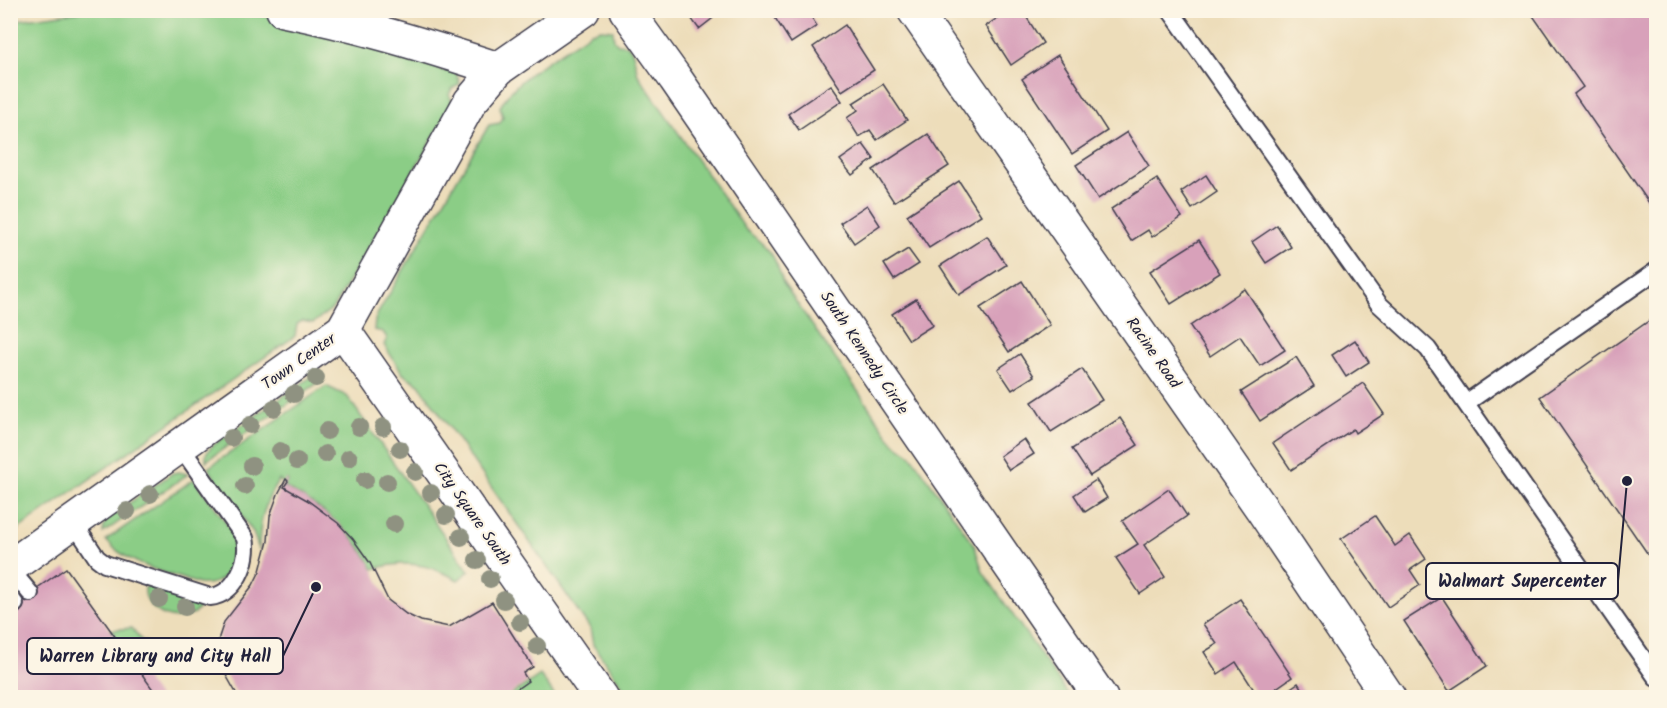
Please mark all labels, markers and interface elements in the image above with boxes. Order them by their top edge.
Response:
street label: South Kennedy Circle [813,286,915,420]
street label: Racine Road [1119,312,1187,395]
street label: Town Center [257,326,343,397]
street label: City Square South [427,457,517,571]
callout: Walmart Supercenter [1426,563,1618,599]
text: Walmart Supercenter [1438,568,1608,597]
callout: Warren Library and City Hall [27,638,283,674]
text: Warren Library and City Hall [39,643,271,672]

